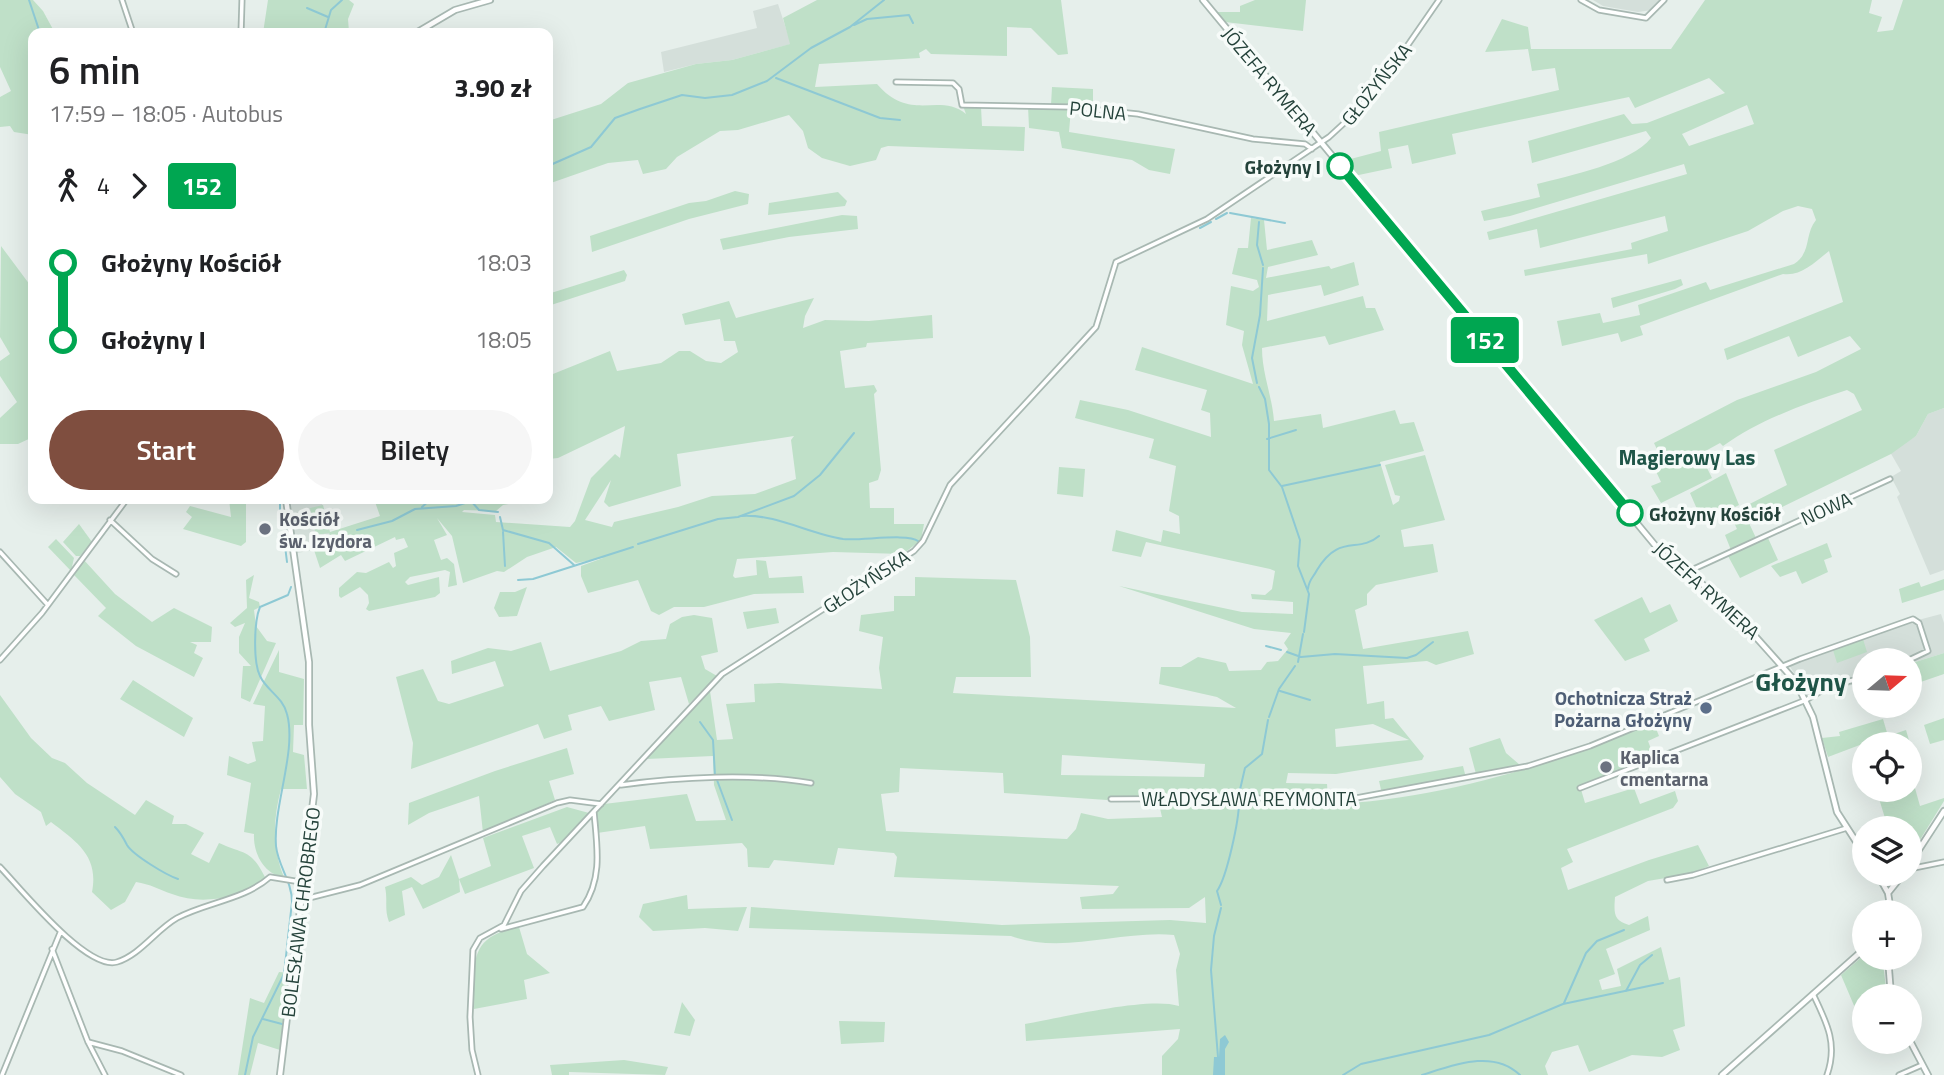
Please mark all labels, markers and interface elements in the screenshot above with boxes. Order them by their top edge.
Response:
street label: JÓZEFA RYMERA [1216,20,1324,142]
street label: GŁOŻYŃSKA [1334,37,1418,131]
text: 6 min [49,41,140,99]
text: 3.90 zł [454,68,532,107]
street label: POLNA [1068,93,1128,127]
text: 17:59 – 18:05 · Autobus [49,96,283,131]
place label: Głożyny I [1244,152,1321,181]
marker: Głożyny I [1327,153,1353,179]
icon: walk [49,167,87,205]
icon: forward [120,167,158,205]
text: 4 [97,168,110,203]
text: 152 [182,168,222,204]
text: Głożyny Kościół [101,243,282,282]
text: 18:03 [475,245,532,280]
line badge: 152 [1445,317,1525,363]
text: Głożyny I [101,320,206,359]
text: 18:05 [475,322,532,357]
text: 152 [1465,322,1505,358]
button: Start [49,410,284,490]
button: Bilety [298,410,532,490]
district label: Magierowy Las [1619,441,1756,473]
street label: NOWA [1796,484,1856,532]
place label: Głożyny Kościół [1649,499,1782,528]
marker: Głożyny Kościół [1617,500,1643,526]
place label: Kościół św. Izydora [279,504,372,555]
marker: Kościół św. Izydora [257,521,273,537]
street label: JÓZEFA RYMERA [1647,534,1767,646]
street label: GŁOŻYŃSKA [817,542,915,620]
north arrow [1852,648,1922,718]
map controls [1852,648,1922,1054]
district label: Głożyny [1755,662,1847,701]
place label: Ochotnicza Straż Pożarna Głożyny [1554,683,1692,734]
marker: Ochotnicza Straż Pożarna Głożyny [1698,700,1714,716]
button: locate [1852,732,1922,802]
place label: Kaplica cmentarna [1620,742,1709,793]
marker: Kaplica cmentarna [1598,759,1614,775]
street label: WŁADYSŁAWA REYMONTA [1141,784,1357,813]
street label: BOLESŁAWA CHROBREGO [273,805,327,1019]
button: layers [1852,816,1922,886]
button: + [1852,900,1922,970]
button: − [1852,984,1922,1054]

